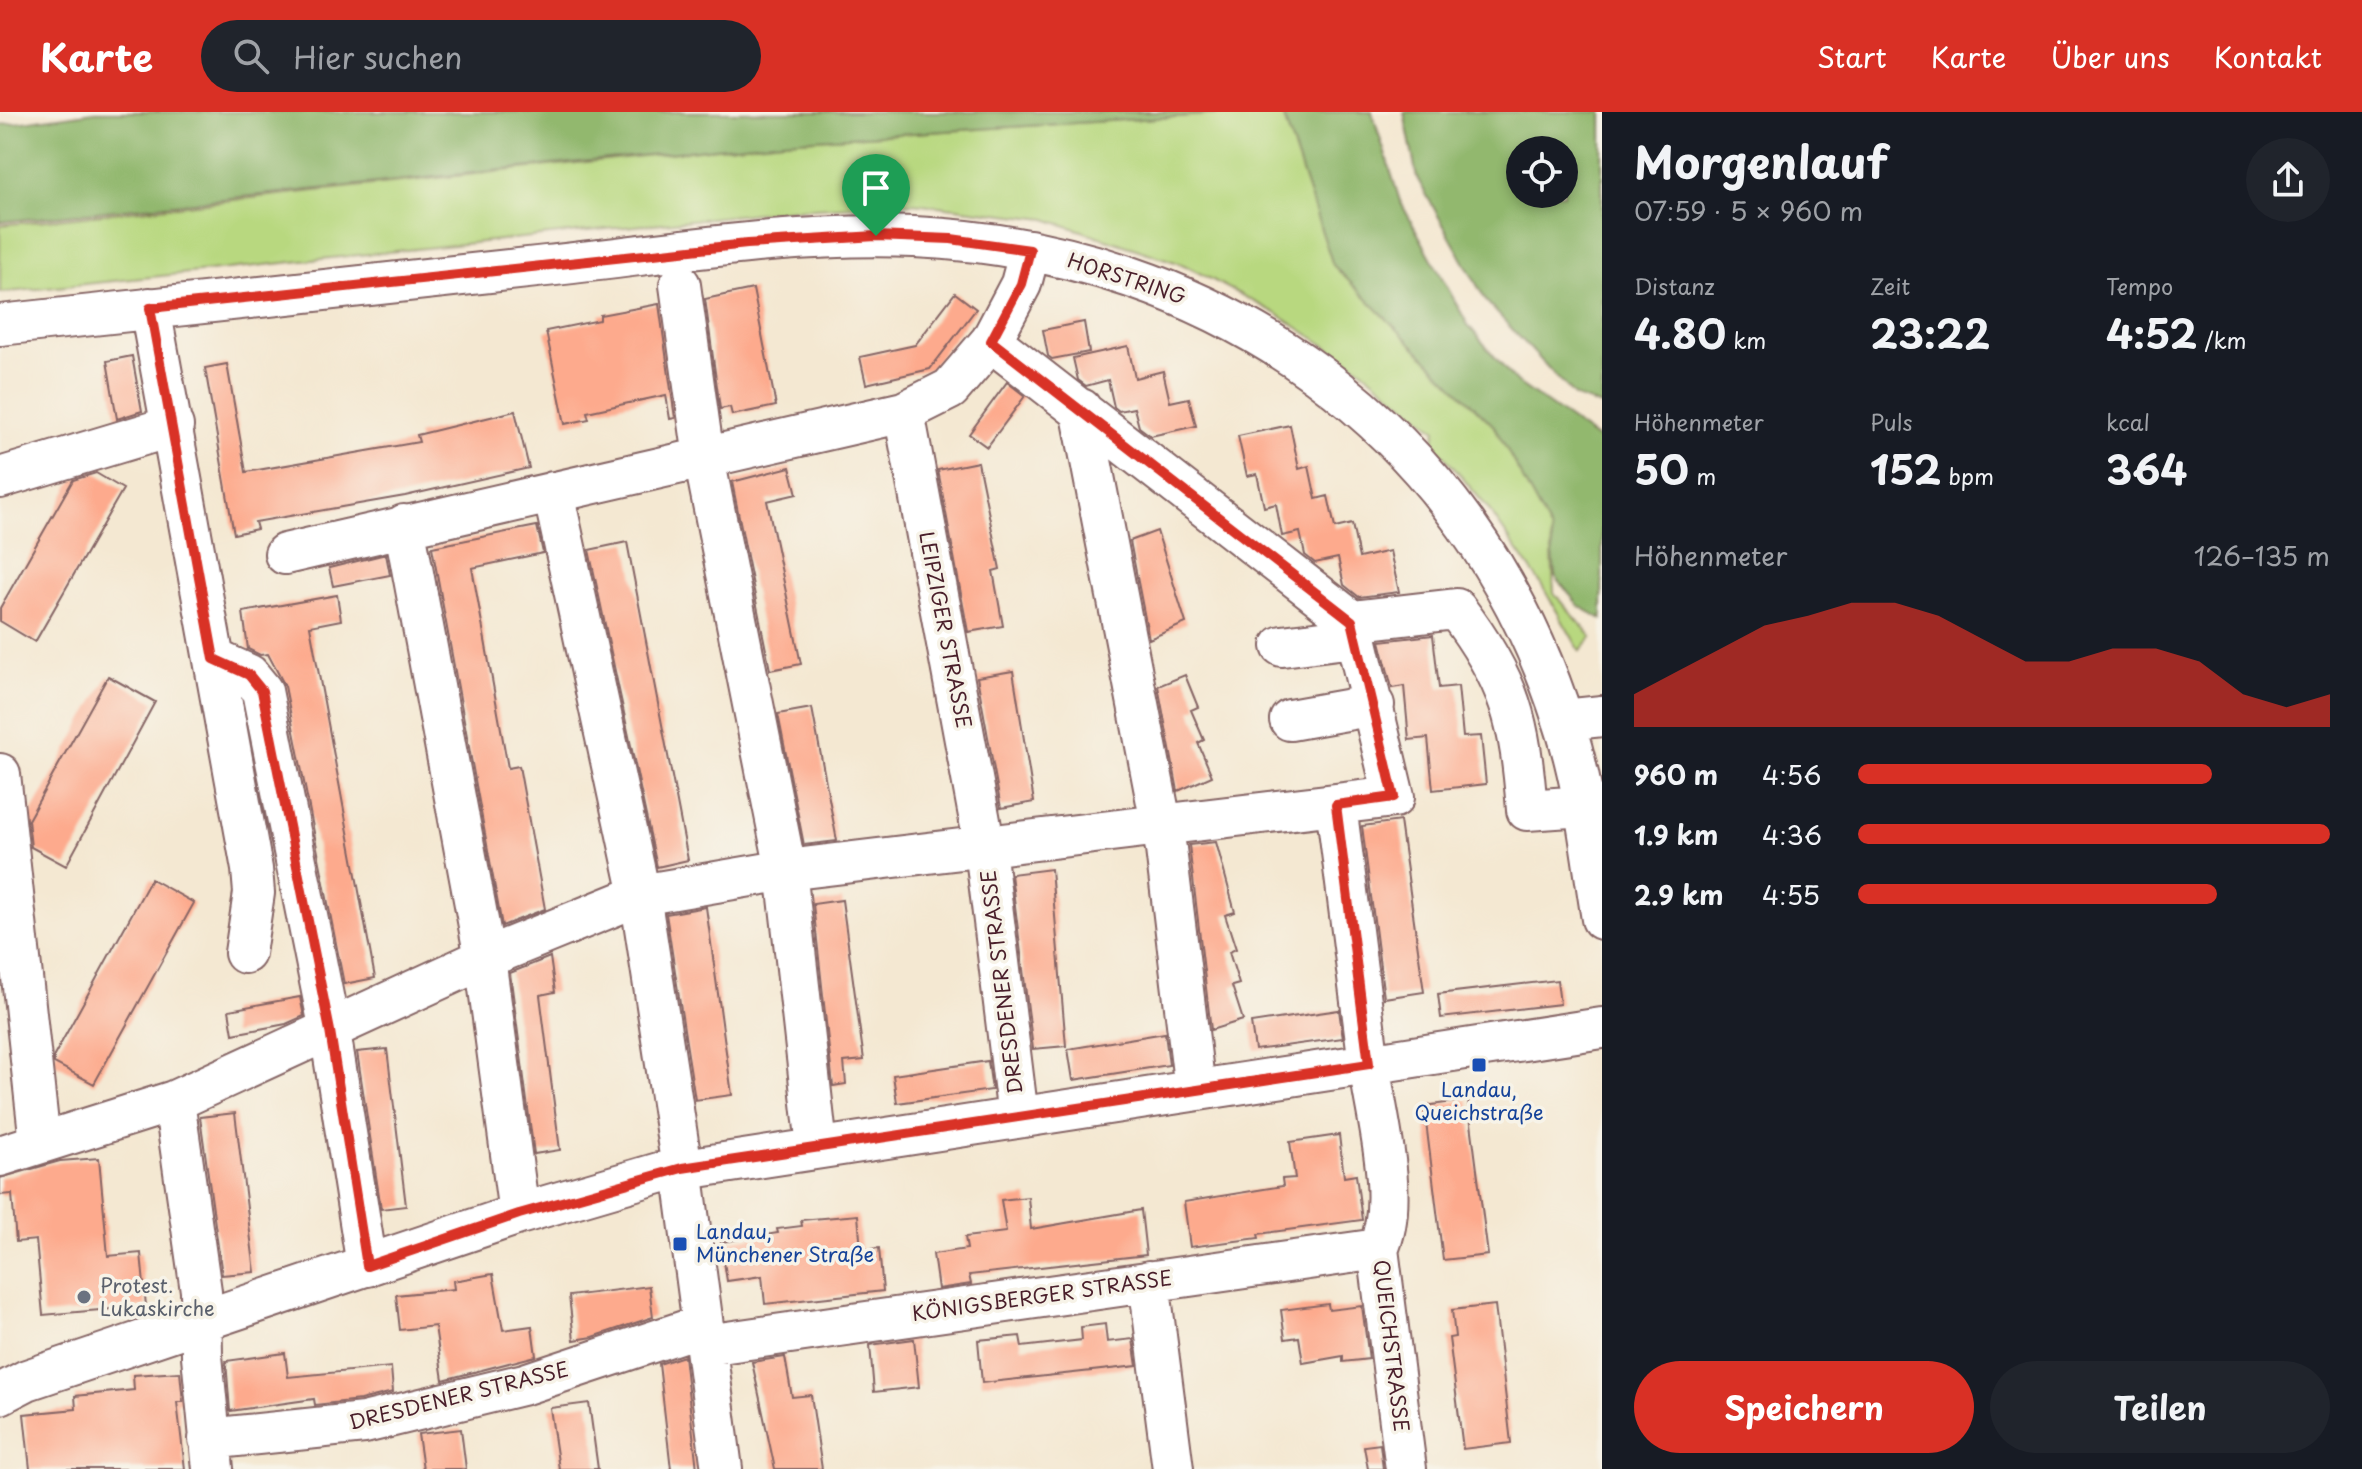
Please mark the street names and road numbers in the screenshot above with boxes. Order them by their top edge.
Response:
street label: HORSTRING [1064,245,1191,311]
street label: LEIPZIGER STRASSE [912,529,980,731]
street label: DRESDENER STRASSE [972,868,1030,1096]
street label: QUEICHSTRASSE [1367,1258,1417,1434]
street label: KÖNIGSBERGER STRASSE [910,1262,1174,1328]
street label: DRESDENER STRASSE [346,1353,572,1437]

